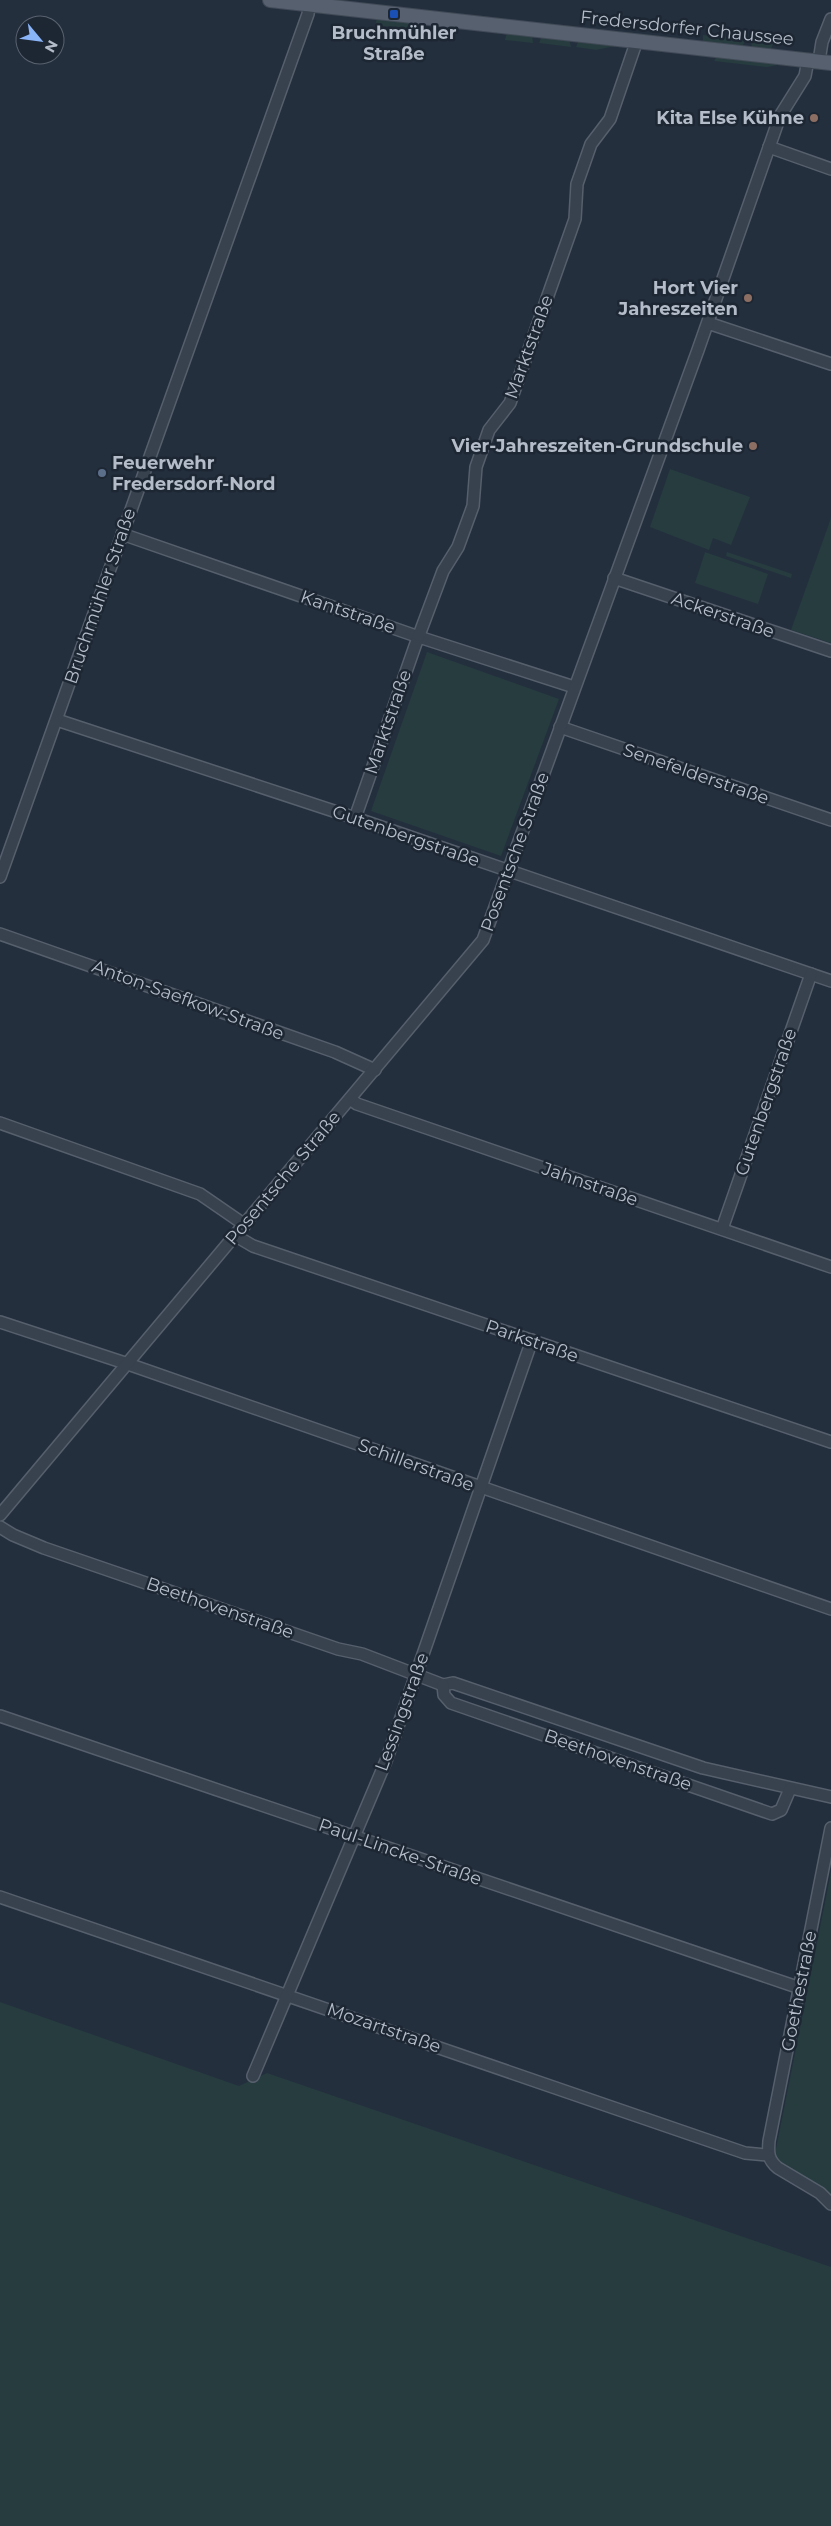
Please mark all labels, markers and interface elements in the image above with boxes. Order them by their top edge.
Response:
street label: Fredersdorfer Chaussee [579,6,795,50]
marker: Bruchmühler Straße [388,8,400,20]
north arrow [15,15,65,65]
place label: Bruchmühler Straße [331,22,457,65]
text: N [41,37,62,56]
place label: Kita Else Kühne [656,107,804,129]
marker: Kita Else Kühne [808,112,820,124]
place label: Hort Vier Jahreszeiten [617,277,738,320]
street label: Marktstraße [500,292,558,402]
marker: Hort Vier Jahreszeiten [742,292,754,304]
place label: Vier-Jahreszeiten-Grundschule [450,435,743,457]
marker: Vier-Jahreszeiten-Grundschule [747,440,759,452]
place label: Feuerwehr Fredersdorf-Nord [112,452,276,495]
marker: Feuerwehr Fredersdorf-Nord [96,467,108,479]
street label: Bruchmühler Straße [60,505,140,687]
street label: Kantstraße [298,586,398,639]
street label: Ackerstraße [669,587,777,643]
street label: Marktstraße [360,667,416,777]
street label: Senefelderstraße [620,739,772,809]
street label: Posentsche Straße [476,769,554,935]
street label: Gutenbergstraße [329,800,483,872]
street label: Anton-Saefkow-Straße [89,955,287,1045]
street label: Gutenbergstraße [730,1025,802,1179]
street label: Posentsche Straße [221,1106,346,1249]
street label: Jahnstraße [538,1157,641,1211]
street label: Parkstraße [483,1315,582,1367]
street label: Schillerstraße [355,1434,477,1496]
street label: Beethovenstraße [143,1572,297,1644]
street label: Lessingstraße [370,1650,434,1774]
street label: Beethovenstraße [541,1724,695,1796]
street label: Paul-Lincke-Straße [316,1814,485,1890]
street label: Goethestraße [777,1929,822,2053]
street label: Mozartstraße [324,1998,444,2058]

